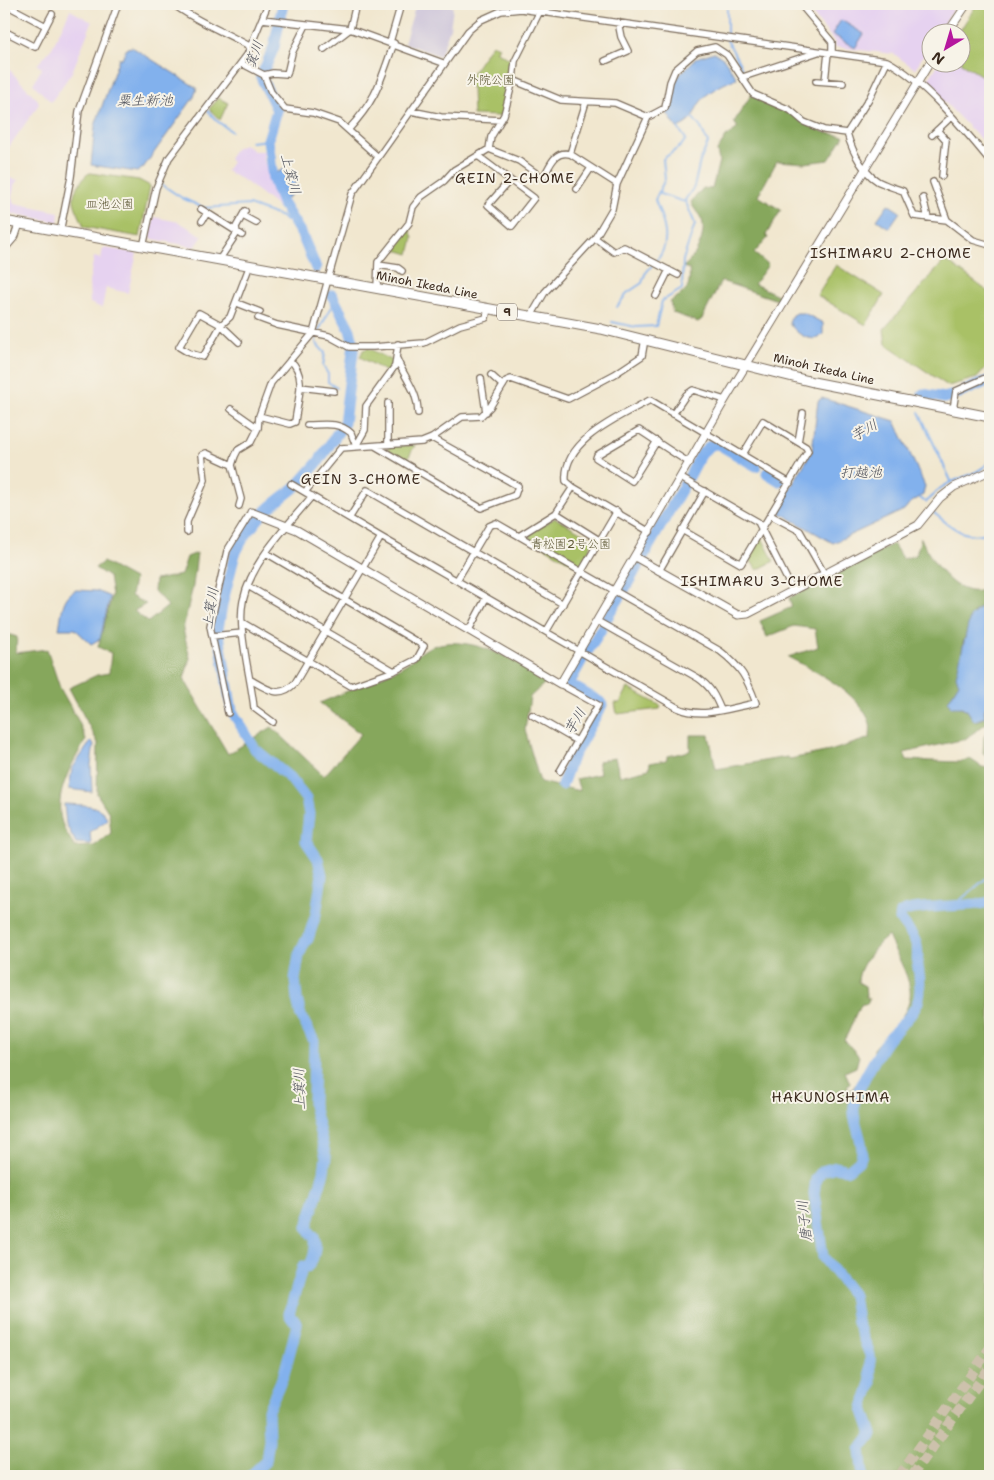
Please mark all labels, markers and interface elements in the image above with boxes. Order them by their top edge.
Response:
north arrow [922,22,972,72]
water label: 箕川 [241,38,267,70]
text: N [928,48,948,69]
park label: 外院公園 [467,72,515,88]
water label: 粟生新池 [117,91,174,109]
water label: 上箕川 [277,151,305,197]
district label: GEIN 2-CHOME [455,169,575,187]
park label: 皿池公園 [86,196,134,212]
district label: ISHIMARU 2-CHOME [810,244,972,262]
street label: Minoh Ikeda Line [375,267,479,303]
road number: 9 [497,304,517,320]
street label: Minoh Ikeda Line [772,350,876,388]
water label: 芋川 [847,415,881,445]
water label: 打越池 [840,463,883,481]
district label: GEIN 3-CHOME [301,470,421,488]
park label: 青松園2号公園 [531,536,611,552]
district label: ISHIMARU 3-CHOME [681,572,843,590]
water label: 上箕川 [198,586,222,630]
water label: 芋川 [560,704,590,738]
water label: 上箕川 [289,1068,309,1110]
district label: HAKUNOSHIMA [772,1088,890,1106]
water label: 唐子川 [793,1199,815,1243]

